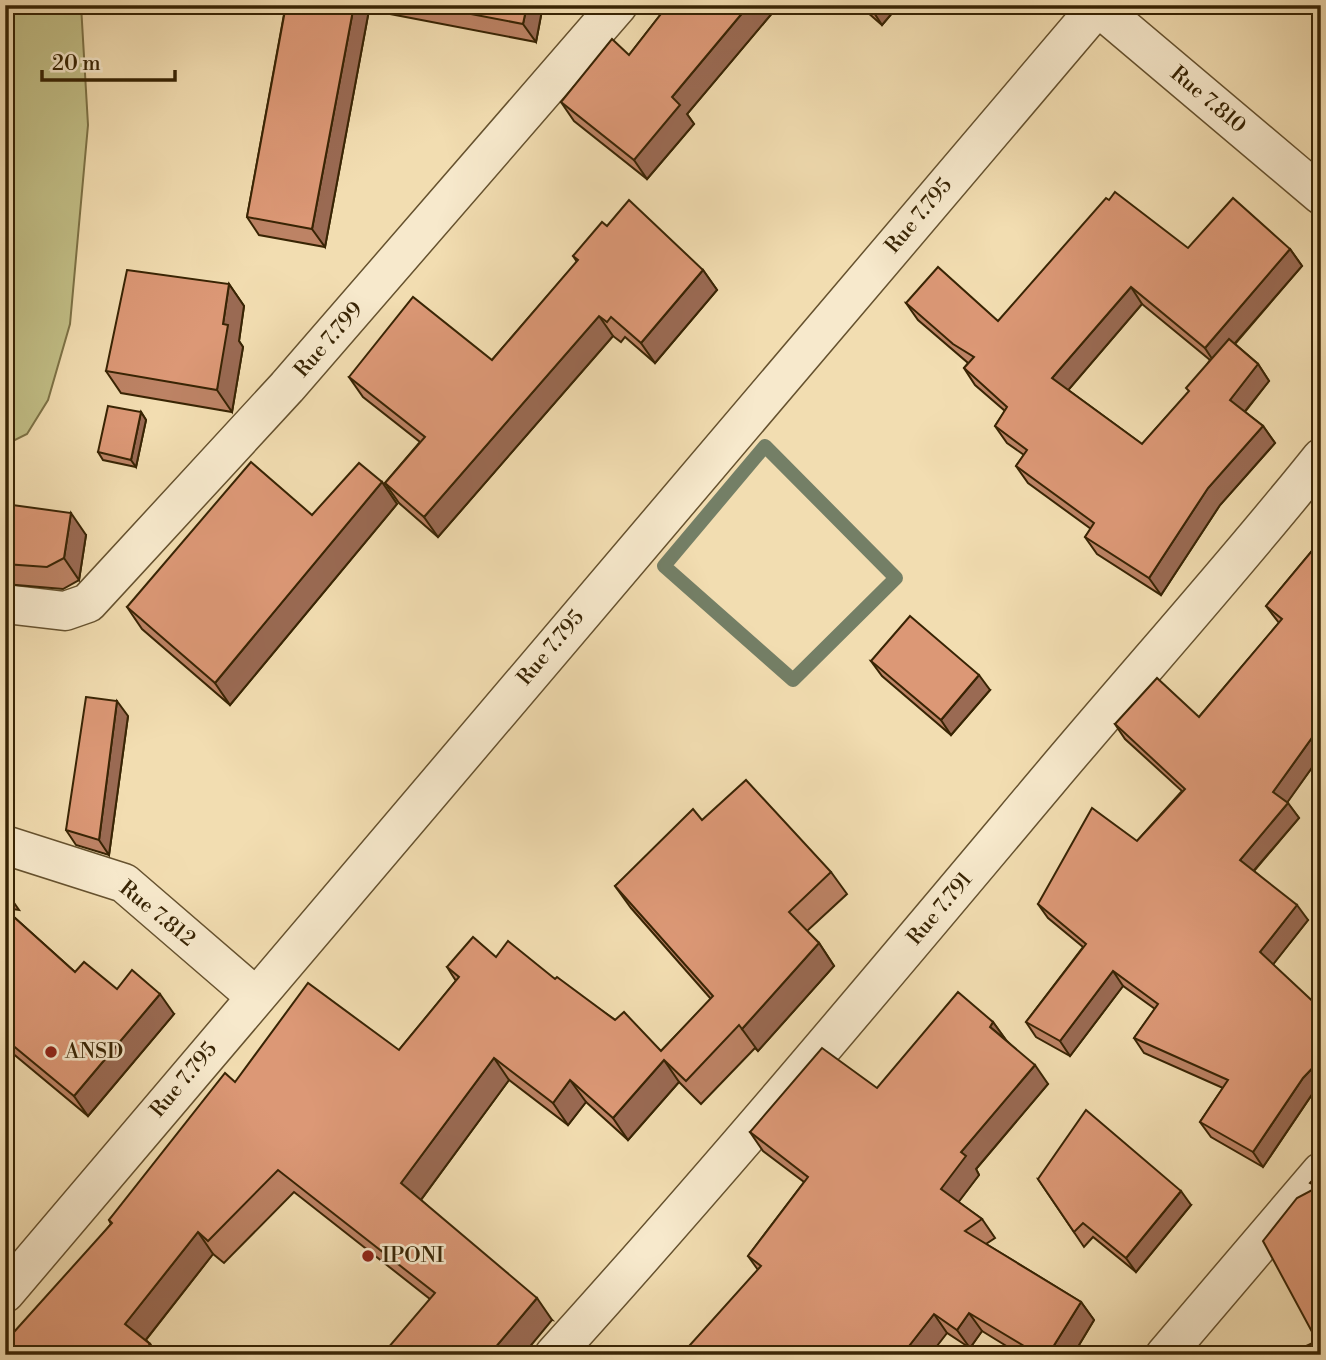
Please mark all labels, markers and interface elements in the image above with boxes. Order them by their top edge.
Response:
scale bar [42,38,175,82]
text: 20 m [52,51,101,77]
street label: Rue 7.810 [1165,61,1251,139]
street label: Rue 7.795 [880,173,958,259]
street label: Rue 7.799 [289,297,369,383]
street label: Rue 7.795 [512,605,590,691]
street label: Rue 7.791 [902,867,978,951]
street label: Rue 7.812 [114,876,200,952]
street label: Rue 7.795 [145,1037,223,1123]
place label: ANSD [64,1039,123,1065]
marker: ANSD [43,1044,59,1060]
place label: IPONI [382,1243,444,1269]
marker: IPONI [360,1248,376,1264]

